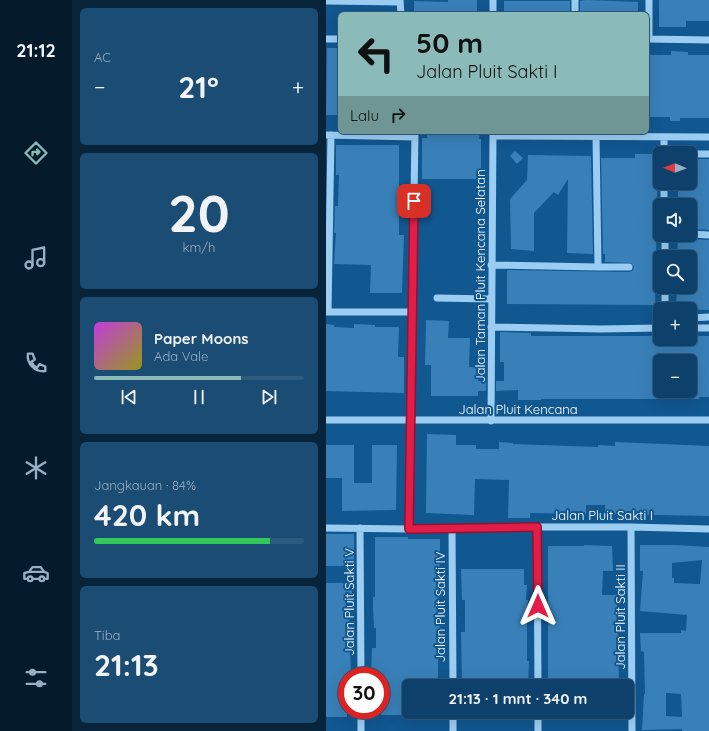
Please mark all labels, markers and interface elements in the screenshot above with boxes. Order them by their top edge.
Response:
text: 50 m [416,25,483,60]
icon: left [350,28,402,80]
text: 21:12 [16,39,56,62]
text: AC [94,49,111,65]
text: Jalan Pluit Sakti I [416,60,557,83]
text: 21° [178,68,219,106]
text: − [94,73,105,101]
text: + [292,73,304,101]
icon: right [387,104,409,126]
text: Lalu [350,106,379,125]
icon: directions [22,139,50,167]
north arrow [653,146,697,190]
map controls [653,146,697,398]
street label: Jalan Taman Pluit Kencana Selatan [472,169,488,383]
text: 20 [168,180,230,245]
pin [397,184,431,218]
icon: arrive [403,190,425,212]
button: sound [653,198,697,242]
text: km/h [183,239,215,255]
icon: music [22,244,50,272]
button: search [653,250,697,294]
button: + [653,302,697,346]
text: Paper Moons [154,329,249,348]
text: Ada Vale [154,348,208,364]
icon: phone [22,349,50,377]
button: − [653,354,697,398]
icon: previous [118,386,140,408]
icon: pause [188,386,210,408]
icon: next [258,386,280,408]
street label: Jalan Pluit Kencana [458,401,578,417]
icon: climate [22,454,50,482]
text: Jangkauan · 84% [94,477,196,493]
text: 420 km [94,496,200,534]
street label: Jalan Pluit Sakti I [551,507,653,523]
street label: Jalan Pluit Sakti V [341,548,357,656]
street label: Jalan Pluit Sakti IV [432,551,448,662]
icon: car [22,559,50,587]
street label: Jalan Pluit Sakti II [612,564,628,670]
position arrow [517,585,559,627]
text: Tiba [94,627,120,643]
text: 21:13 [94,646,159,684]
icon: filters [22,664,50,692]
speed limit sign: 30 [338,667,390,719]
text: 21:13 · 1 mnt · 340 m [449,689,587,708]

